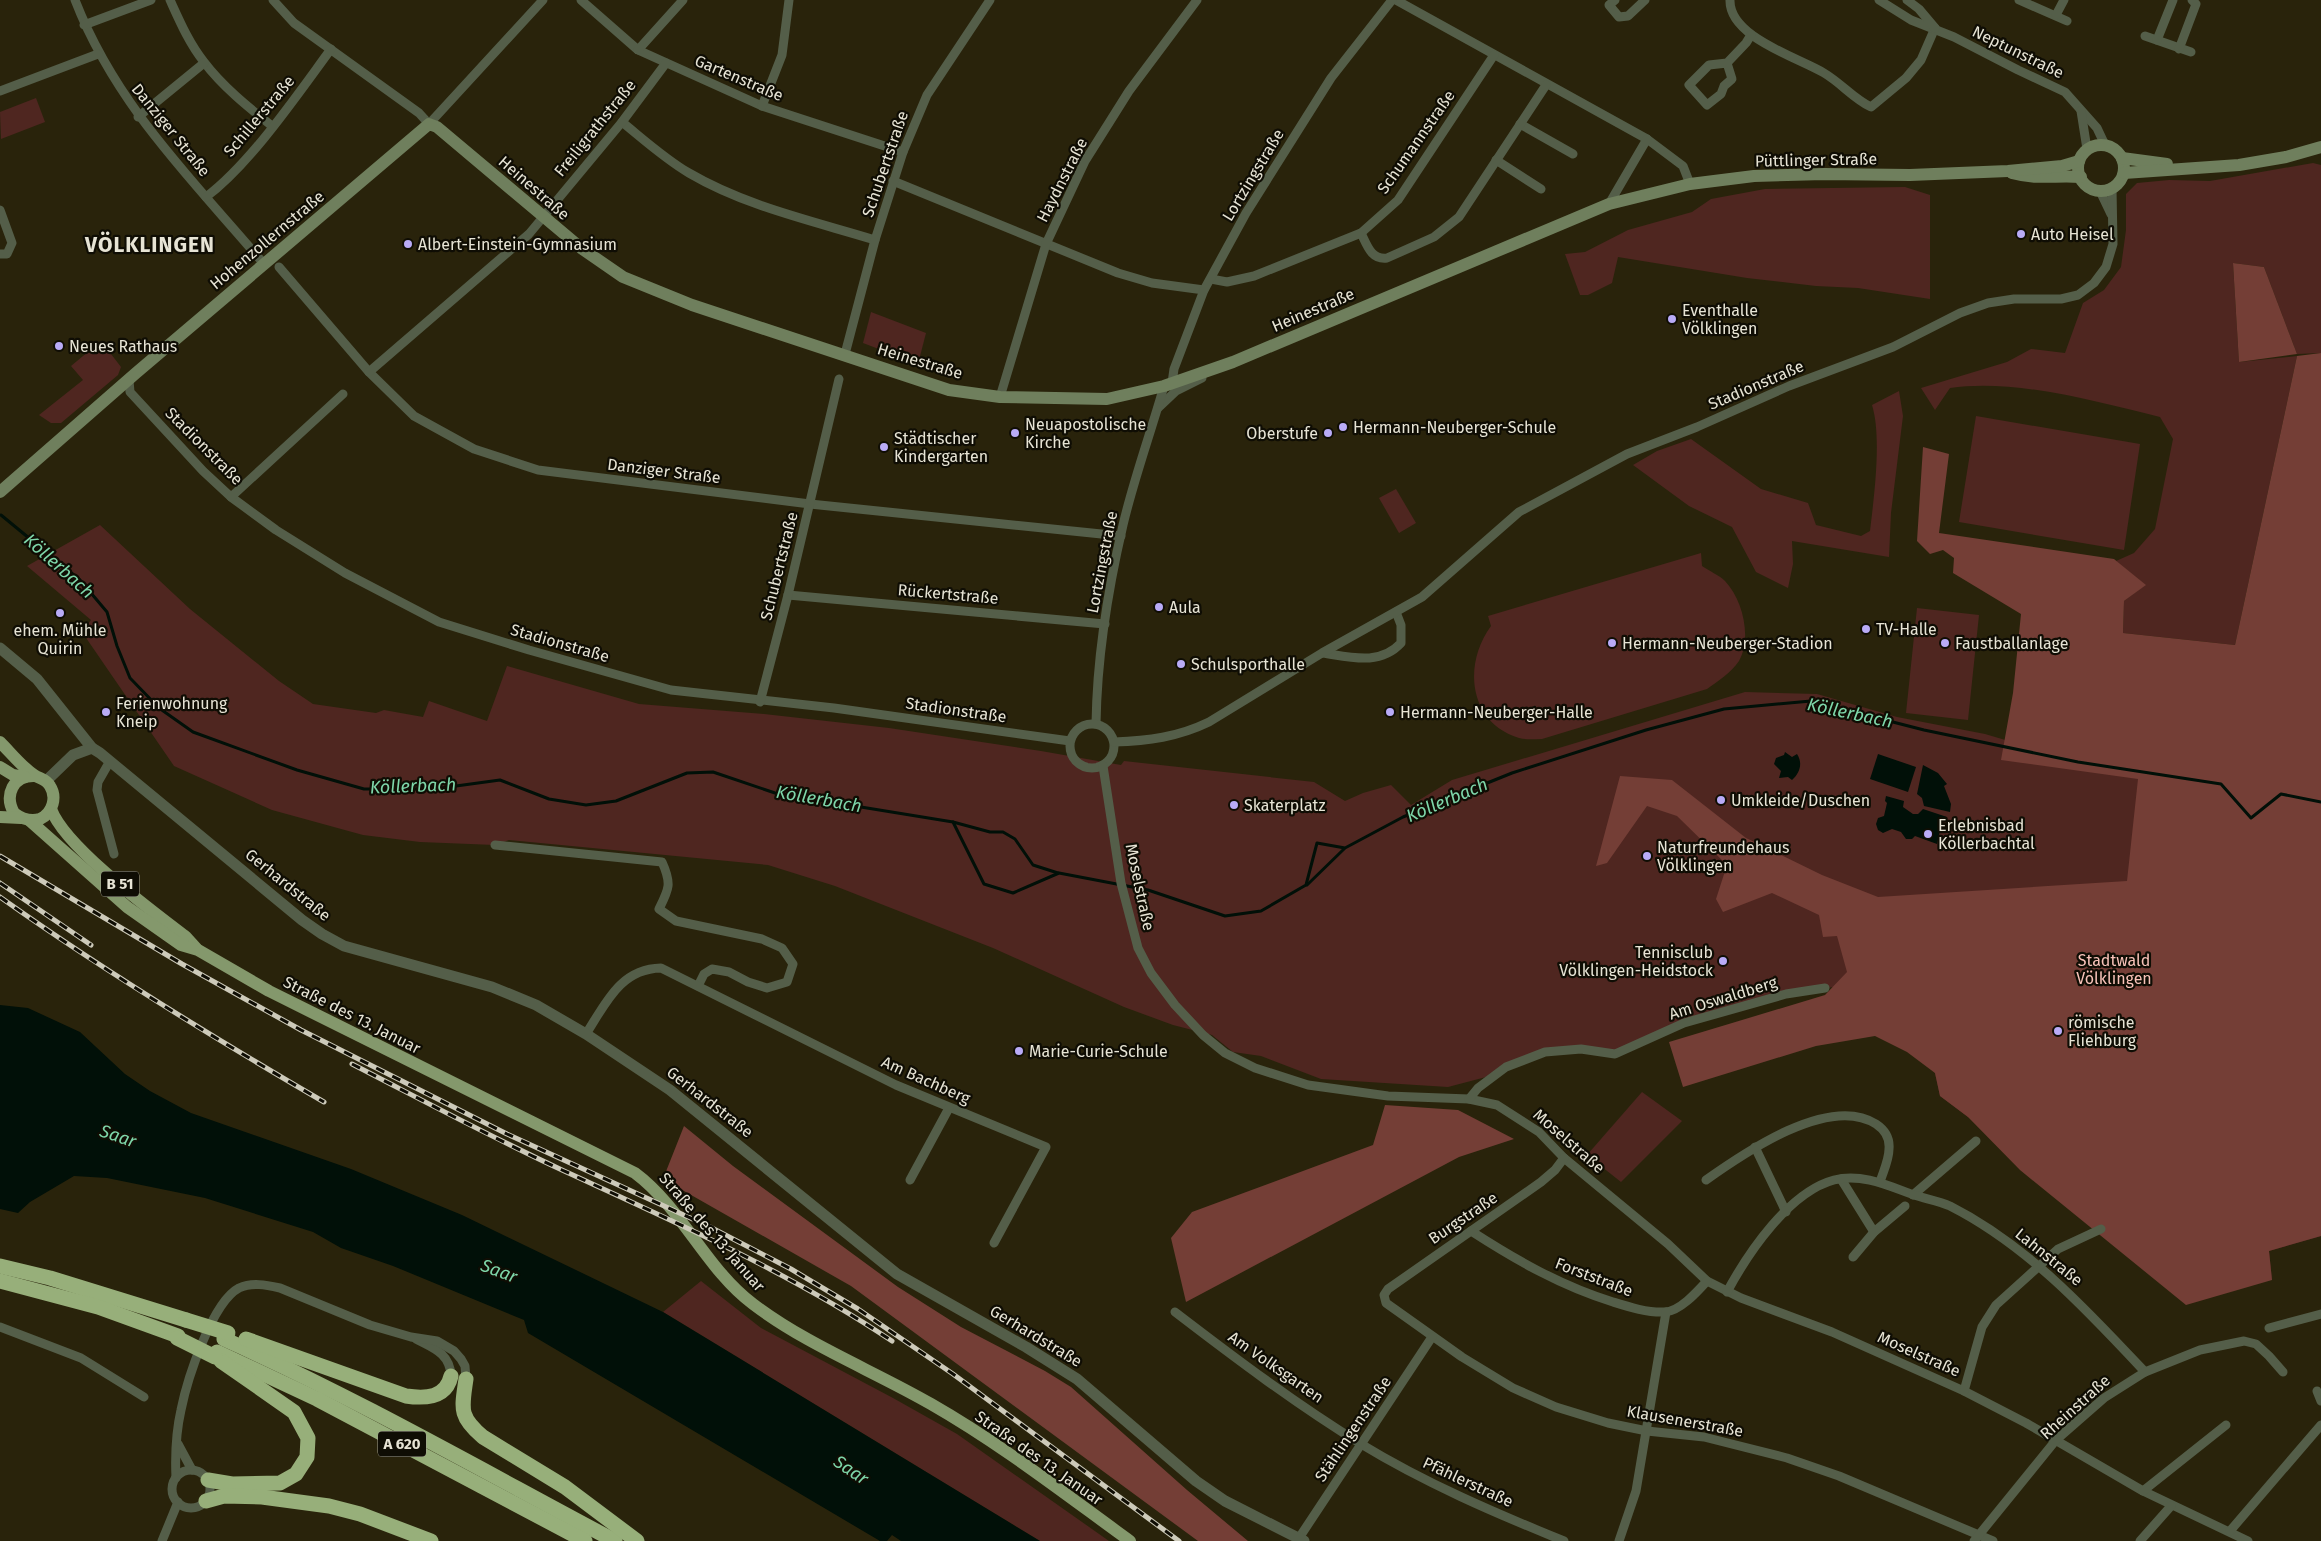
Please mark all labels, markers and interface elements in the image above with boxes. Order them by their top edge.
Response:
street label: Neptunstraße [1969,22,2067,82]
street label: Gartenstraße [692,51,786,105]
street label: Schillerstraße [220,72,298,160]
street label: Freiligrathstraße [550,76,640,180]
street label: Danziger Straße [128,80,214,180]
street label: Schumannstraße [1373,87,1459,197]
street label: Schubertstraße [858,108,912,220]
street label: Lortzingstraße [1218,126,1288,224]
street label: Haydnstraße [1033,135,1091,225]
street label: Püttlinger Straße [1755,149,1877,171]
street label: Heinestraße [495,152,573,224]
street label: Hohenzollernstraße [206,187,328,293]
place label: Auto Heisel [2031,225,2114,244]
marker: Auto Heisel [2015,228,2027,240]
district label: VÖLKLINGEN [84,231,215,258]
place label: Albert-Einstein-Gymnasium [418,235,617,254]
marker: Albert-Einstein-Gymnasium [402,238,414,250]
street label: Heinestraße [1269,284,1357,336]
place label: Eventhalle Völklingen [1682,301,1758,338]
marker: Eventhalle Völklingen [1666,313,1678,325]
place label: Neues Rathaus [69,337,177,356]
street label: Heinestraße [875,339,965,383]
marker: Neues Rathaus [53,340,65,352]
street label: Stadionstraße [1705,356,1807,414]
street label: Stadionstraße [161,403,247,489]
place label: Neuapostolische Kirche [1025,415,1146,452]
place label: Hermann-Neuberger-Schule [1353,418,1556,437]
marker: Hermann-Neuberger-Schule [1337,421,1349,433]
place label: Oberstufe [1246,424,1318,443]
marker: Neuapostolische Kirche [1009,427,1021,439]
marker: Oberstufe [1322,427,1334,439]
place label: Städtischer Kindergarten [894,429,988,466]
marker: Städtischer Kindergarten [878,441,890,453]
street label: Danziger Straße [606,455,722,487]
street label: Lortzingstraße [1083,509,1121,615]
street label: Schubertstraße [756,510,802,622]
water label: Köllerbach [19,529,99,603]
street label: Rückertstraße [897,580,999,608]
place label: Aula [1169,598,1201,617]
marker: Aula [1153,601,1165,613]
marker: ehem. Mühle Quirin [54,607,66,619]
street label: Stadionstraße [509,620,611,666]
place label: TV-Halle [1876,620,1937,639]
place label: ehem. Mühle Quirin [13,621,107,658]
marker: TV-Halle [1860,623,1872,635]
place label: Hermann-Neuberger-Stadion [1622,634,1833,653]
place label: Faustballanlage [1955,634,2068,653]
marker: Hermann-Neuberger-Stadion [1606,637,1618,649]
marker: Faustballanlage [1939,637,1951,649]
place label: Schulsporthalle [1191,655,1305,674]
marker: Schulsporthalle [1175,658,1187,670]
water label: Köllerbach [1805,693,1895,733]
place label: Ferienwohnung Kneip [116,694,228,731]
street label: Stadionstraße [904,694,1008,726]
place label: Hermann-Neuberger-Halle [1400,703,1593,722]
marker: Ferienwohnung Kneip [100,706,112,718]
marker: Hermann-Neuberger-Halle [1384,706,1396,718]
water label: Köllerbach [369,773,457,799]
water label: Köllerbach [1403,773,1491,827]
water label: Köllerbach [774,781,864,817]
place label: Umkleide/Duschen [1731,791,1870,810]
marker: Umkleide/Duschen [1715,794,1727,806]
place label: Skaterplatz [1244,796,1325,815]
marker: Skaterplatz [1228,799,1240,811]
place label: Erlebnisbad Köllerbachtal [1938,816,2035,853]
marker: Erlebnisbad Köllerbachtal [1922,828,1934,840]
place label: Naturfreundehaus Völklingen [1657,838,1790,875]
street label: Moselstraße [1122,842,1158,932]
street label: Gerhardstraße [242,845,334,925]
marker: Naturfreundehaus Völklingen [1641,850,1653,862]
road number: B 51 [101,872,139,896]
place label: Tennisclub Völklingen-Heidstock [1559,943,1714,980]
park label: Stadtwald Völklingen [2076,951,2152,988]
marker: Tennisclub Völklingen-Heidstock [1717,955,1729,967]
street label: Straße des 13. Januar [280,972,424,1058]
street label: Am Oswaldberg [1667,972,1780,1023]
place label: römische Fliehburg [2068,1013,2137,1050]
marker: römische Fliehburg [2052,1025,2064,1037]
place label: Marie-Curie-Schule [1029,1042,1168,1061]
marker: Marie-Curie-Schule [1013,1045,1025,1057]
street label: Am Bachberg [879,1052,974,1108]
street label: Gerhardstraße [663,1062,757,1142]
street label: Moselstraße [1529,1105,1609,1177]
water label: Saar [96,1119,140,1153]
street label: Straße des 13. Januar [655,1169,769,1296]
street label: Burgstraße [1425,1188,1501,1248]
street label: Lahnstraße [2012,1224,2086,1290]
water label: Saar [477,1254,521,1288]
street label: Forststraße [1553,1254,1635,1300]
street label: Gerhardstraße [986,1301,1086,1371]
street label: Am Volksgarten [1225,1327,1327,1407]
street label: Moselstraße [1875,1327,1963,1381]
street label: Rheinstraße [2036,1371,2114,1443]
street label: Stählingenstraße [1311,1373,1395,1485]
street label: Klausenerstraße [1625,1401,1745,1441]
street label: Straße des 13. Januar [972,1407,1107,1510]
road number: A 620 [378,1432,426,1456]
water label: Saar [829,1450,873,1490]
street label: Pfählerstraße [1420,1453,1516,1511]

